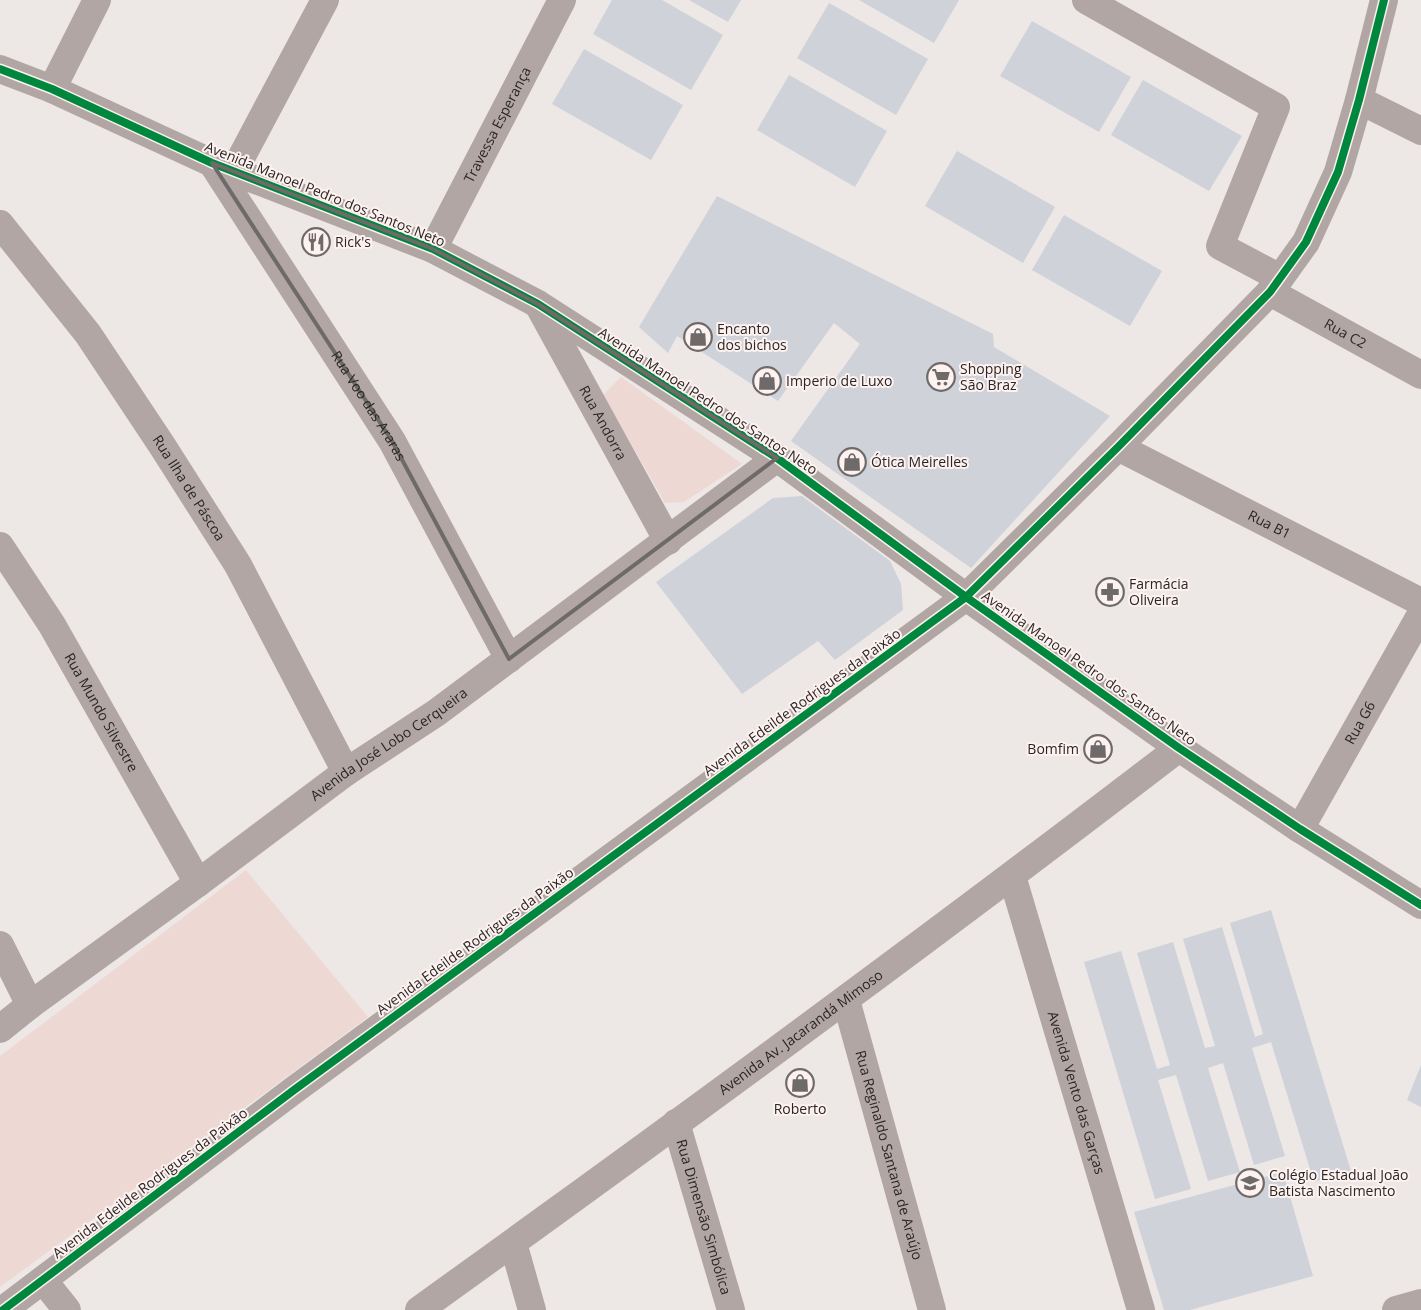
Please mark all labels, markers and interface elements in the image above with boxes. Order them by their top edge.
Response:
street label: Travessa Esperança [459,63,535,186]
street label: Avenida Manoel Pedro dos Santos Neto [202,136,448,251]
restaurant icon: Rick's [301,227,331,257]
place label: Rick's [335,232,371,251]
street label: Rua C2 [1321,314,1370,352]
place label: Encanto dos bichos [717,319,787,354]
street label: Avenida Manoel Pedro dos Santos Neto [595,322,822,479]
shop icon: Encanto dos bichos [683,322,713,352]
street label: Rua Voo das Araras [327,347,411,464]
place label: Shopping São Braz [960,359,1022,394]
supermarket icon: Shopping São Braz [926,362,956,392]
shop icon: Imperio de Luxo [752,366,782,396]
place label: Imperio de Luxo [786,371,892,390]
street label: Rua Andorra [575,382,632,463]
street label: Rua Ilha de Páscoa [149,431,230,544]
shop icon: Ótica Meirelles [837,447,867,477]
place label: Ótica Meirelles [871,452,968,471]
street label: Rua B1 [1245,505,1294,543]
place label: Farmácia Oliveira [1129,574,1189,609]
pharmacy icon: Farmácia Oliveira [1095,577,1125,607]
street label: Avenida Manoel Pedro dos Santos Neto [978,586,1200,749]
street label: Avenida Edeilde Rodrigues da Paixão [699,623,904,780]
street label: Rua Mundo Silvestre [61,649,143,775]
street label: Avenida José Lobo Cerqueira [306,683,471,805]
street label: Rua G6 [1340,697,1379,748]
shop icon: Bomfim [1083,734,1113,764]
place label: Bomfim [1027,739,1079,758]
street label: Avenida Edeilde Rodrigues da Paixão [372,862,577,1019]
street label: Avenida Av. Jacarandá Mimoso [714,965,886,1099]
street label: Avenida Vento das Garças [1044,1009,1110,1177]
street label: Rua Reginaldo Santana de Araújo [851,1048,928,1262]
shop icon: Roberto [785,1068,815,1098]
place label: Roberto [774,1099,826,1118]
street label: Avenida Edeilde Rodrigues da Paixão [48,1103,251,1262]
street label: Rua Dimensão Simbólica [672,1137,736,1297]
place label: Colégio Estadual João Batista Nascimento [1269,1165,1409,1200]
school or university icon: Colégio Estadual João Batista Nascimento [1235,1168,1265,1198]

